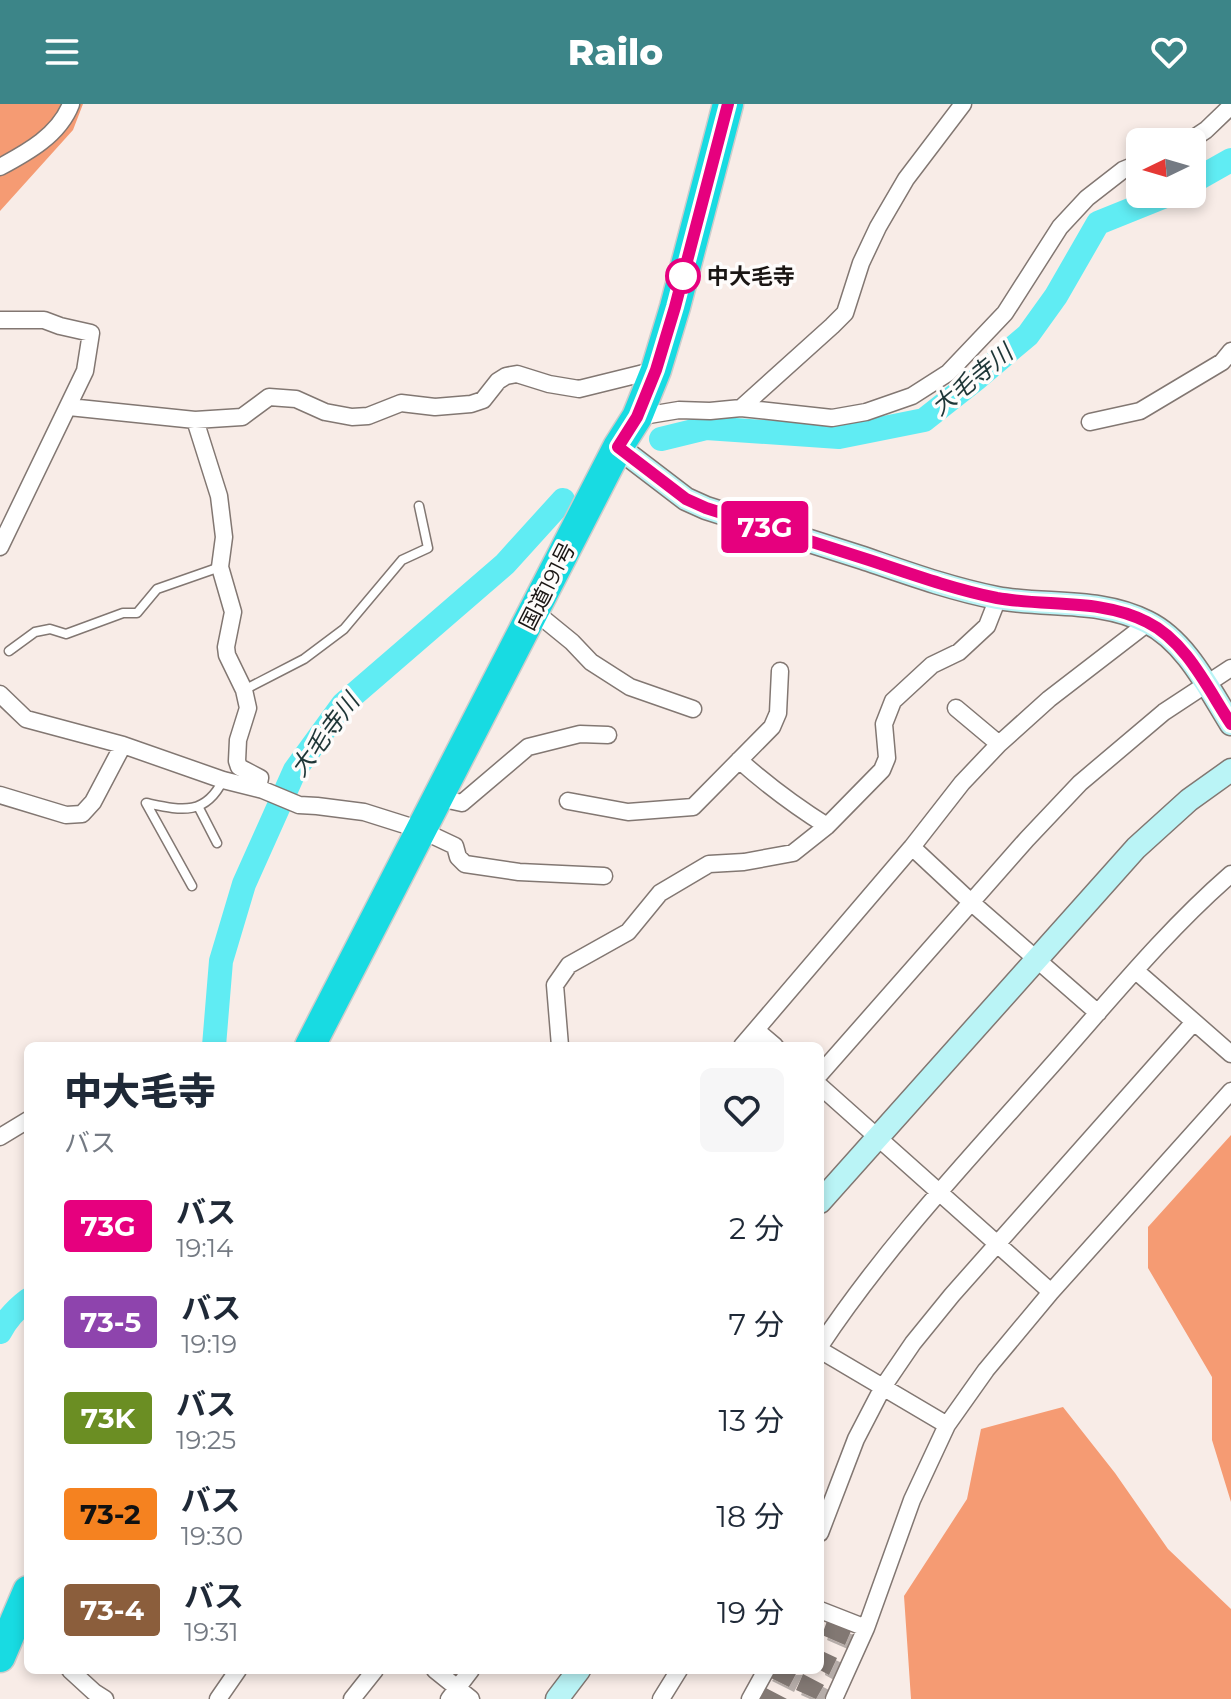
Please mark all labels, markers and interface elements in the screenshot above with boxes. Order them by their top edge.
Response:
icon: menu [40,30,84,74]
text: Railo [568,30,663,74]
icon: heart [1147,30,1191,74]
north arrow [1126,128,1206,208]
map controls [1126,128,1206,208]
marker: 中大毛寺 [666,259,700,293]
place label: 中大毛寺 [707,263,795,290]
water label: 大毛寺川 [925,336,1020,421]
line badge: 73G [719,501,811,553]
text: 73G [737,510,793,544]
street label: 国道191号 [514,538,581,635]
water label: 大毛寺川 [284,685,367,782]
text: 中大毛寺 [64,1068,216,1115]
button: heart [700,1068,784,1152]
text: バス [64,1127,116,1159]
text: バス [176,1194,236,1231]
text: 73G [80,1209,136,1243]
text: 2 分 [729,1210,784,1247]
text: 19:14 [176,1232,233,1264]
text: バス [181,1290,241,1327]
text: 73-5 [80,1305,141,1339]
text: 7 分 [728,1306,784,1343]
text: 19:19 [181,1328,237,1360]
text: バス [176,1386,236,1423]
text: 73K [81,1401,135,1435]
text: 13 分 [718,1402,784,1439]
text: 19:25 [176,1424,236,1456]
text: バス [181,1482,241,1519]
text: 73-2 [80,1497,141,1531]
text: 18 分 [716,1498,784,1535]
text: 19:30 [181,1520,243,1552]
text: バス [184,1578,244,1615]
text: 73-4 [80,1593,144,1627]
text: 19 分 [717,1594,784,1631]
text: 19:31 [184,1616,239,1648]

